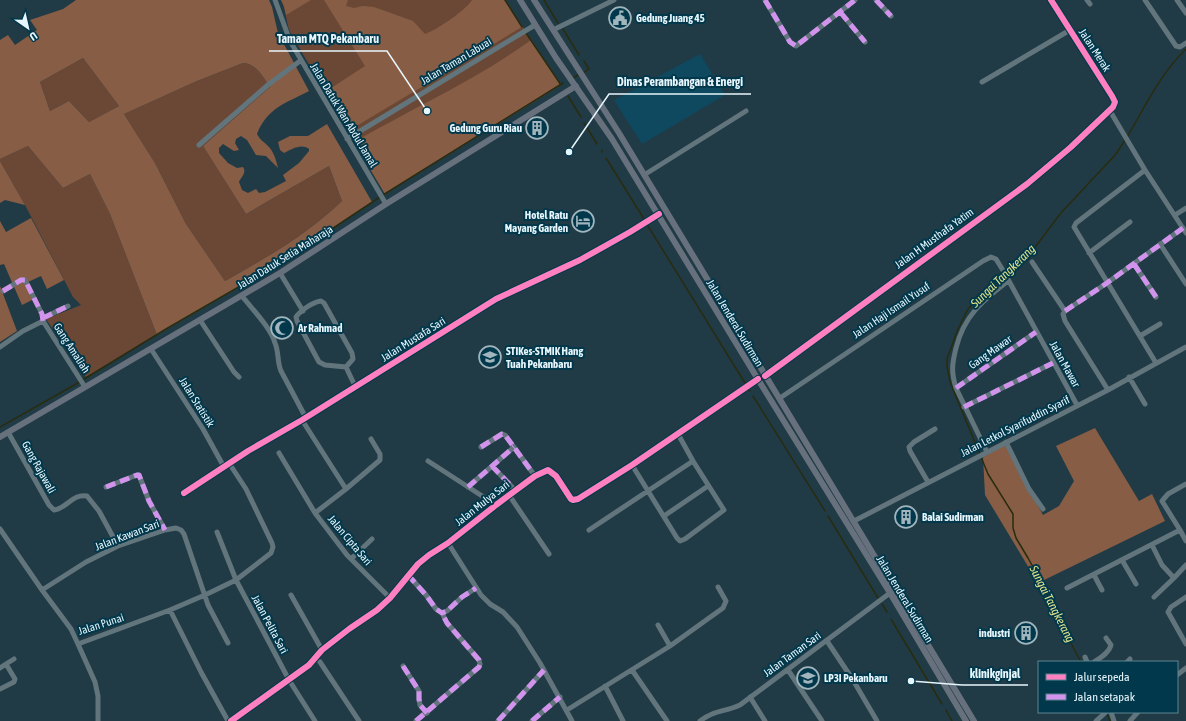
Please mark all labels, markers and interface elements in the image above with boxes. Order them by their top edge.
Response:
public building icon: Gedung Juang 45 [607,5,633,31]
north arrow [8,8,48,48]
place label: Gedung Juang 45 [636,12,705,24]
street label: Jalan Merak [1077,26,1113,74]
callout: Taman MTQ Pekanbaru [269,27,387,51]
text: U [28,29,40,43]
text: Taman MTQ Pekanbaru [277,32,379,46]
street label: Jalan Taman Labuai [419,35,493,87]
street label: Jalan Datuk Wan Abdul Jamal [308,61,380,169]
callout: Dinas Perambangan & Energi [609,70,751,94]
text: Dinas Perambangan & Energi [617,75,743,89]
building icon: Gedung Guru Riau [524,115,550,141]
place label: Gedung Guru Riau [449,122,522,134]
street label: Jalan H Musthafa Yatim [892,205,976,271]
hotel icon: Hotel Ratu Mayang Garden [570,208,596,234]
place label: Hotel Ratu Mayang Garden [505,209,568,234]
street label: Jalan Datuk Setia Maharaja [235,223,335,291]
water label: Sungai Tangkerang [967,241,1038,311]
street label: Jalan Jenderal Sudirman [704,277,766,369]
street label: Jalan Haji Ismail Yusuf [850,280,932,340]
street label: Jalan Mustafa Sari [379,314,447,364]
mosque icon: Ar Rahmad [269,315,295,341]
street label: Gang Amaliah [51,321,93,375]
place label: Ar Rahmad [297,322,342,334]
street label: Gang Mawar [966,332,1014,371]
street label: Jalan Mawar [1047,339,1083,390]
school or university icon: STIKes-STMIK Hang Tuah Pekanbaru [477,344,503,370]
place label: STIKes-STMIK Hang Tuah Pekanbaru [506,345,583,370]
street label: Jalan Statistik [177,375,217,429]
street label: Jalan Letkol Syarifuddin Syarif [958,393,1072,459]
street label: Gang Rajawali [20,439,58,495]
street label: Jalan Mulya Sari [452,478,512,528]
building icon: Balai Sudirman [893,504,919,530]
place label: Balai Sudirman [922,511,984,523]
street label: Jalan Cipta Sari [326,513,374,567]
street label: Jalan Kawan Sari [93,517,161,553]
street label: Jalan Jenderal Sudirman [874,553,936,645]
water label: Sungai Tangkerang [1026,562,1078,645]
street label: Jalan Pelita Sari [250,593,290,655]
street label: Jalan Punai [77,611,125,637]
building icon: industri [1013,620,1039,646]
place label: industri [979,627,1010,639]
street label: Jalan Taman Sari [761,629,823,679]
callout: klinikginjal [962,661,1028,685]
legend [1038,661,1178,713]
school or university icon: LP3I Pekanbaru [795,665,821,691]
text: klinikginjal [970,667,1021,681]
text: Jalur sepeda [1074,670,1130,684]
place label: LP3I Pekanbaru [824,672,888,684]
text: Jalan setapak [1074,690,1136,704]

